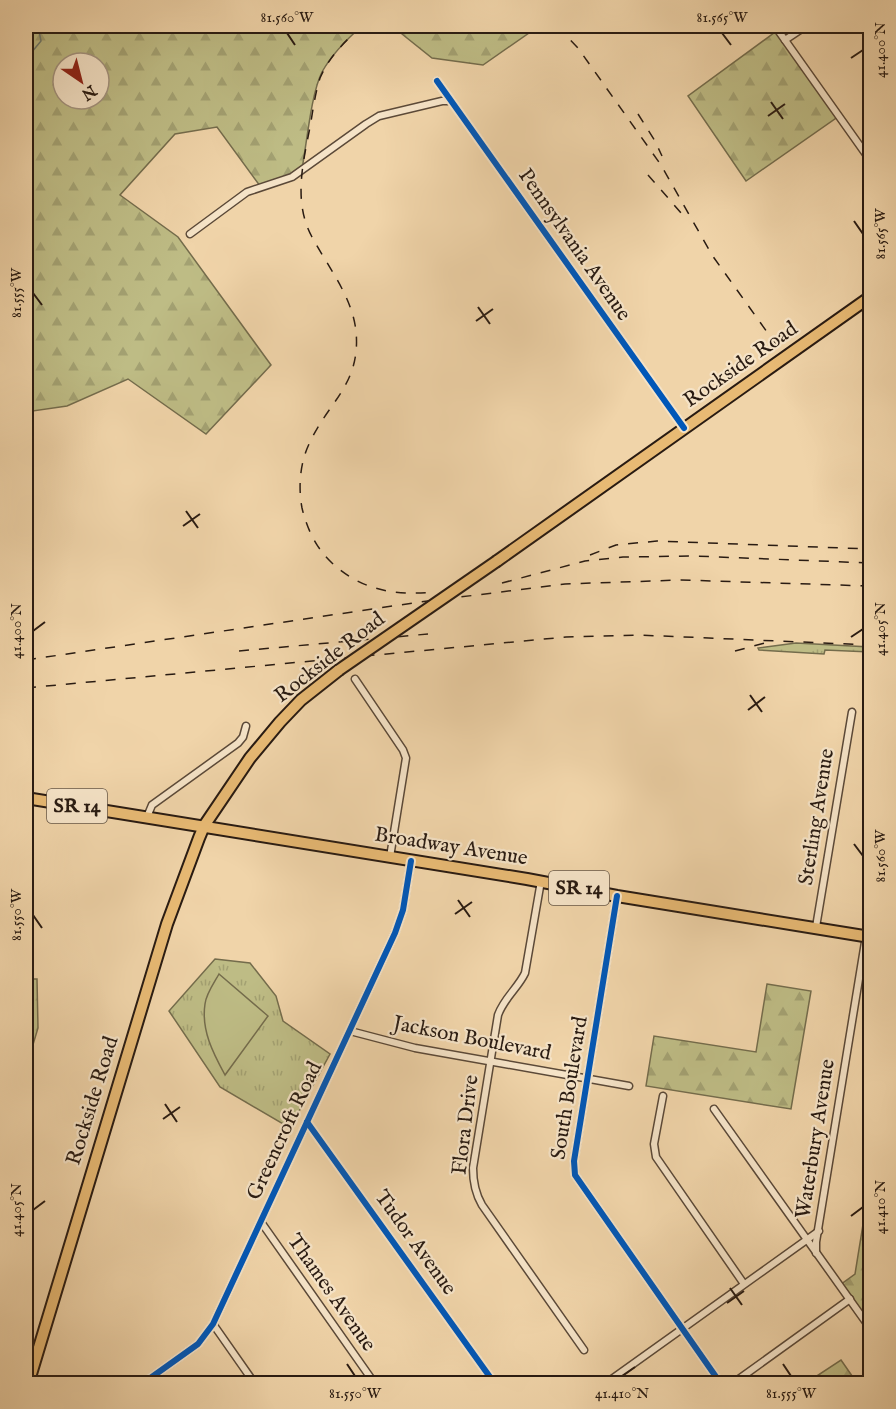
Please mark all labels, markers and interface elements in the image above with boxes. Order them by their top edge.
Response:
text: 81.560°W [261,8,314,27]
text: 81.565°W [697,8,748,27]
text: 41.400°N [871,22,890,78]
north arrow [51,51,111,111]
text: N [77,79,101,104]
street label: Pennsylvania Avenue [511,164,637,327]
text: 81.565°W [871,208,890,259]
text: 81.555°W [7,267,26,318]
street label: Rockside Road [679,315,804,414]
text: 41.405°N [871,602,890,656]
text: 41.400°N [7,603,26,659]
street label: Rockside Road [269,606,391,710]
street label: Sterling Avenue [793,746,841,887]
road number: SR 14 [47,789,107,823]
street label: Broadway Avenue [372,822,530,872]
text: 81.560°W [871,829,890,882]
road number: SR 14 [549,871,609,905]
text: 81.550°W [7,888,26,941]
street label: Jackson Boulevard [389,1010,554,1068]
street label: South Boulevard [545,1014,595,1161]
street label: Rockside Road [61,1033,126,1169]
street label: Greencroft Road [241,1057,329,1205]
street label: Waterbury Avenue [790,1057,842,1221]
street label: Flora Drive [446,1073,486,1177]
text: 41.410°N [871,1180,890,1234]
text: 41.405°N [7,1183,26,1237]
street label: Tudor Avenue [368,1185,462,1301]
street label: Thames Avenue [280,1229,382,1357]
text: 81.550°W [329,1384,382,1403]
text: 41.410°N [595,1384,649,1403]
text: 81.555°W [766,1384,817,1403]

